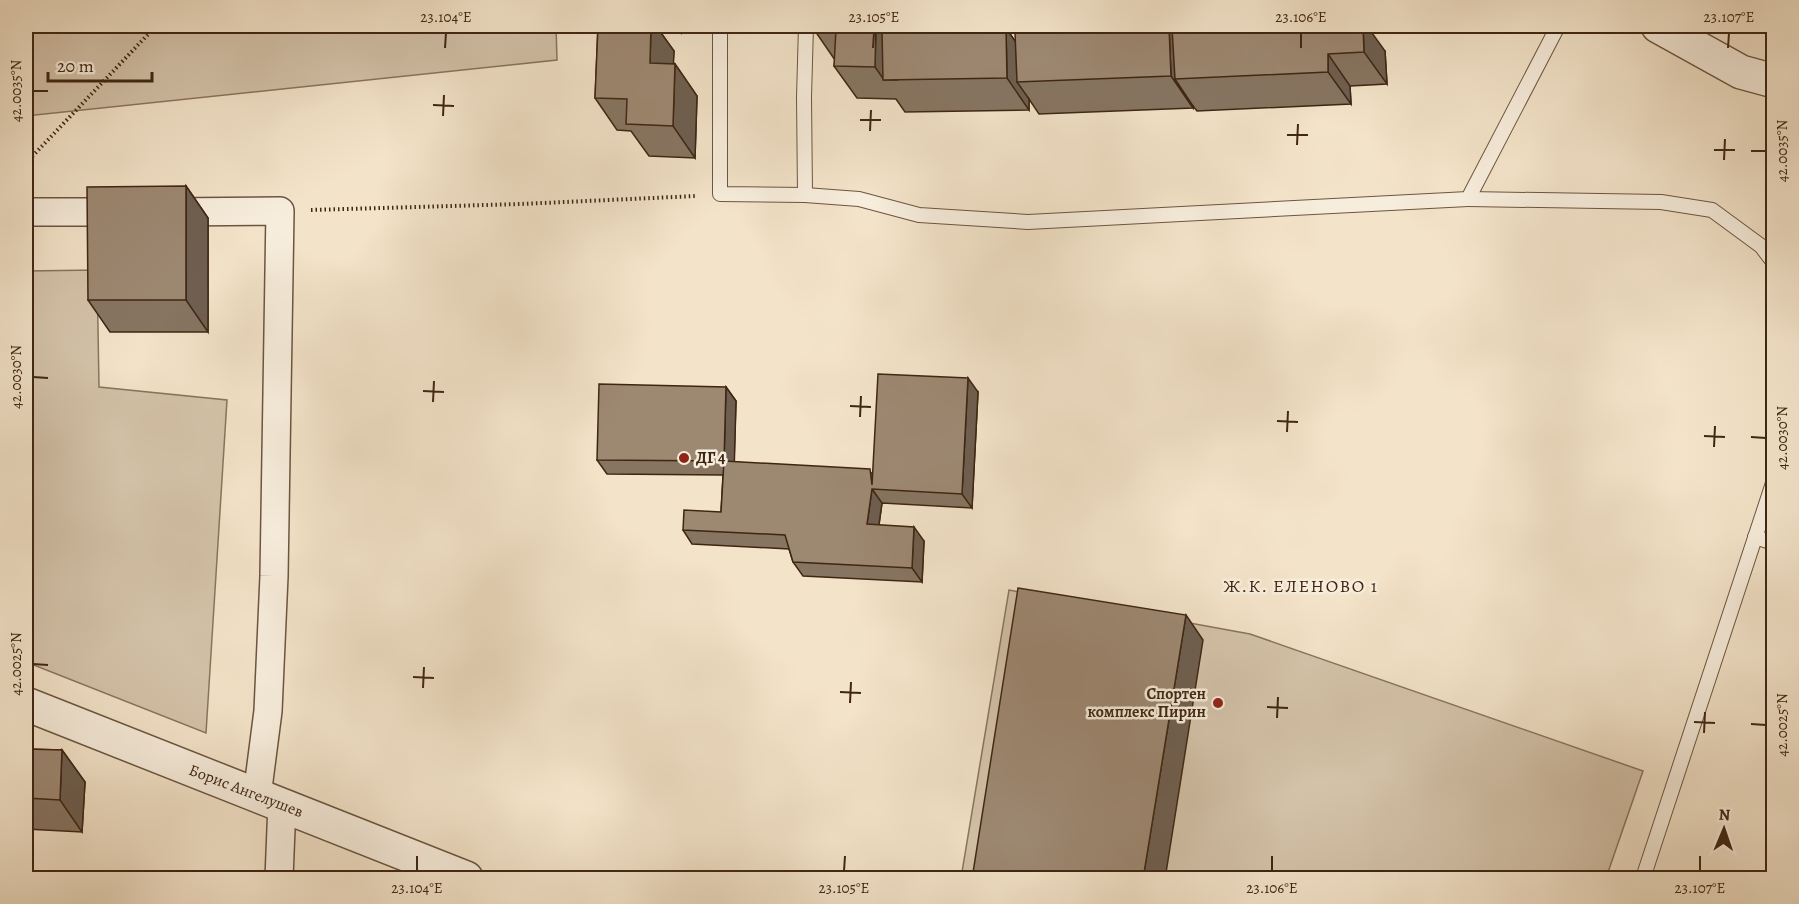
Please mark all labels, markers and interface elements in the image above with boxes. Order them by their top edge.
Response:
text: 23.104°E [420,7,472,27]
text: 23.105°E [849,7,899,27]
text: 23.106°E [1275,7,1327,27]
text: 23.107°E [1704,7,1754,27]
scale bar [48,45,152,83]
text: 20 m [57,54,94,78]
text: 42.0035°N [6,60,26,122]
text: 42.0035°N [1772,120,1792,182]
text: 42.0030°N [6,345,26,409]
text: 42.0030°N [1772,406,1792,470]
place label: ДГ 4 [696,447,726,469]
marker: ДГ 4 [677,451,691,465]
district label: Ж.К. ЕЛЕНОВО 1 [1223,574,1379,598]
text: 42.0025°N [6,632,26,696]
place label: Спортен комплекс Пирин [1087,683,1206,723]
text: 42.0025°N [1772,693,1792,757]
marker: Спортен комплекс Пирин [1211,696,1225,710]
street label: Борис Ангелушев [186,759,306,823]
north arrow [1694,799,1754,859]
text: N [1718,804,1731,826]
text: 23.104°E [391,878,443,898]
text: 23.105°E [819,878,869,898]
text: 23.106°E [1246,878,1298,898]
text: 23.107°E [1675,878,1725,898]

